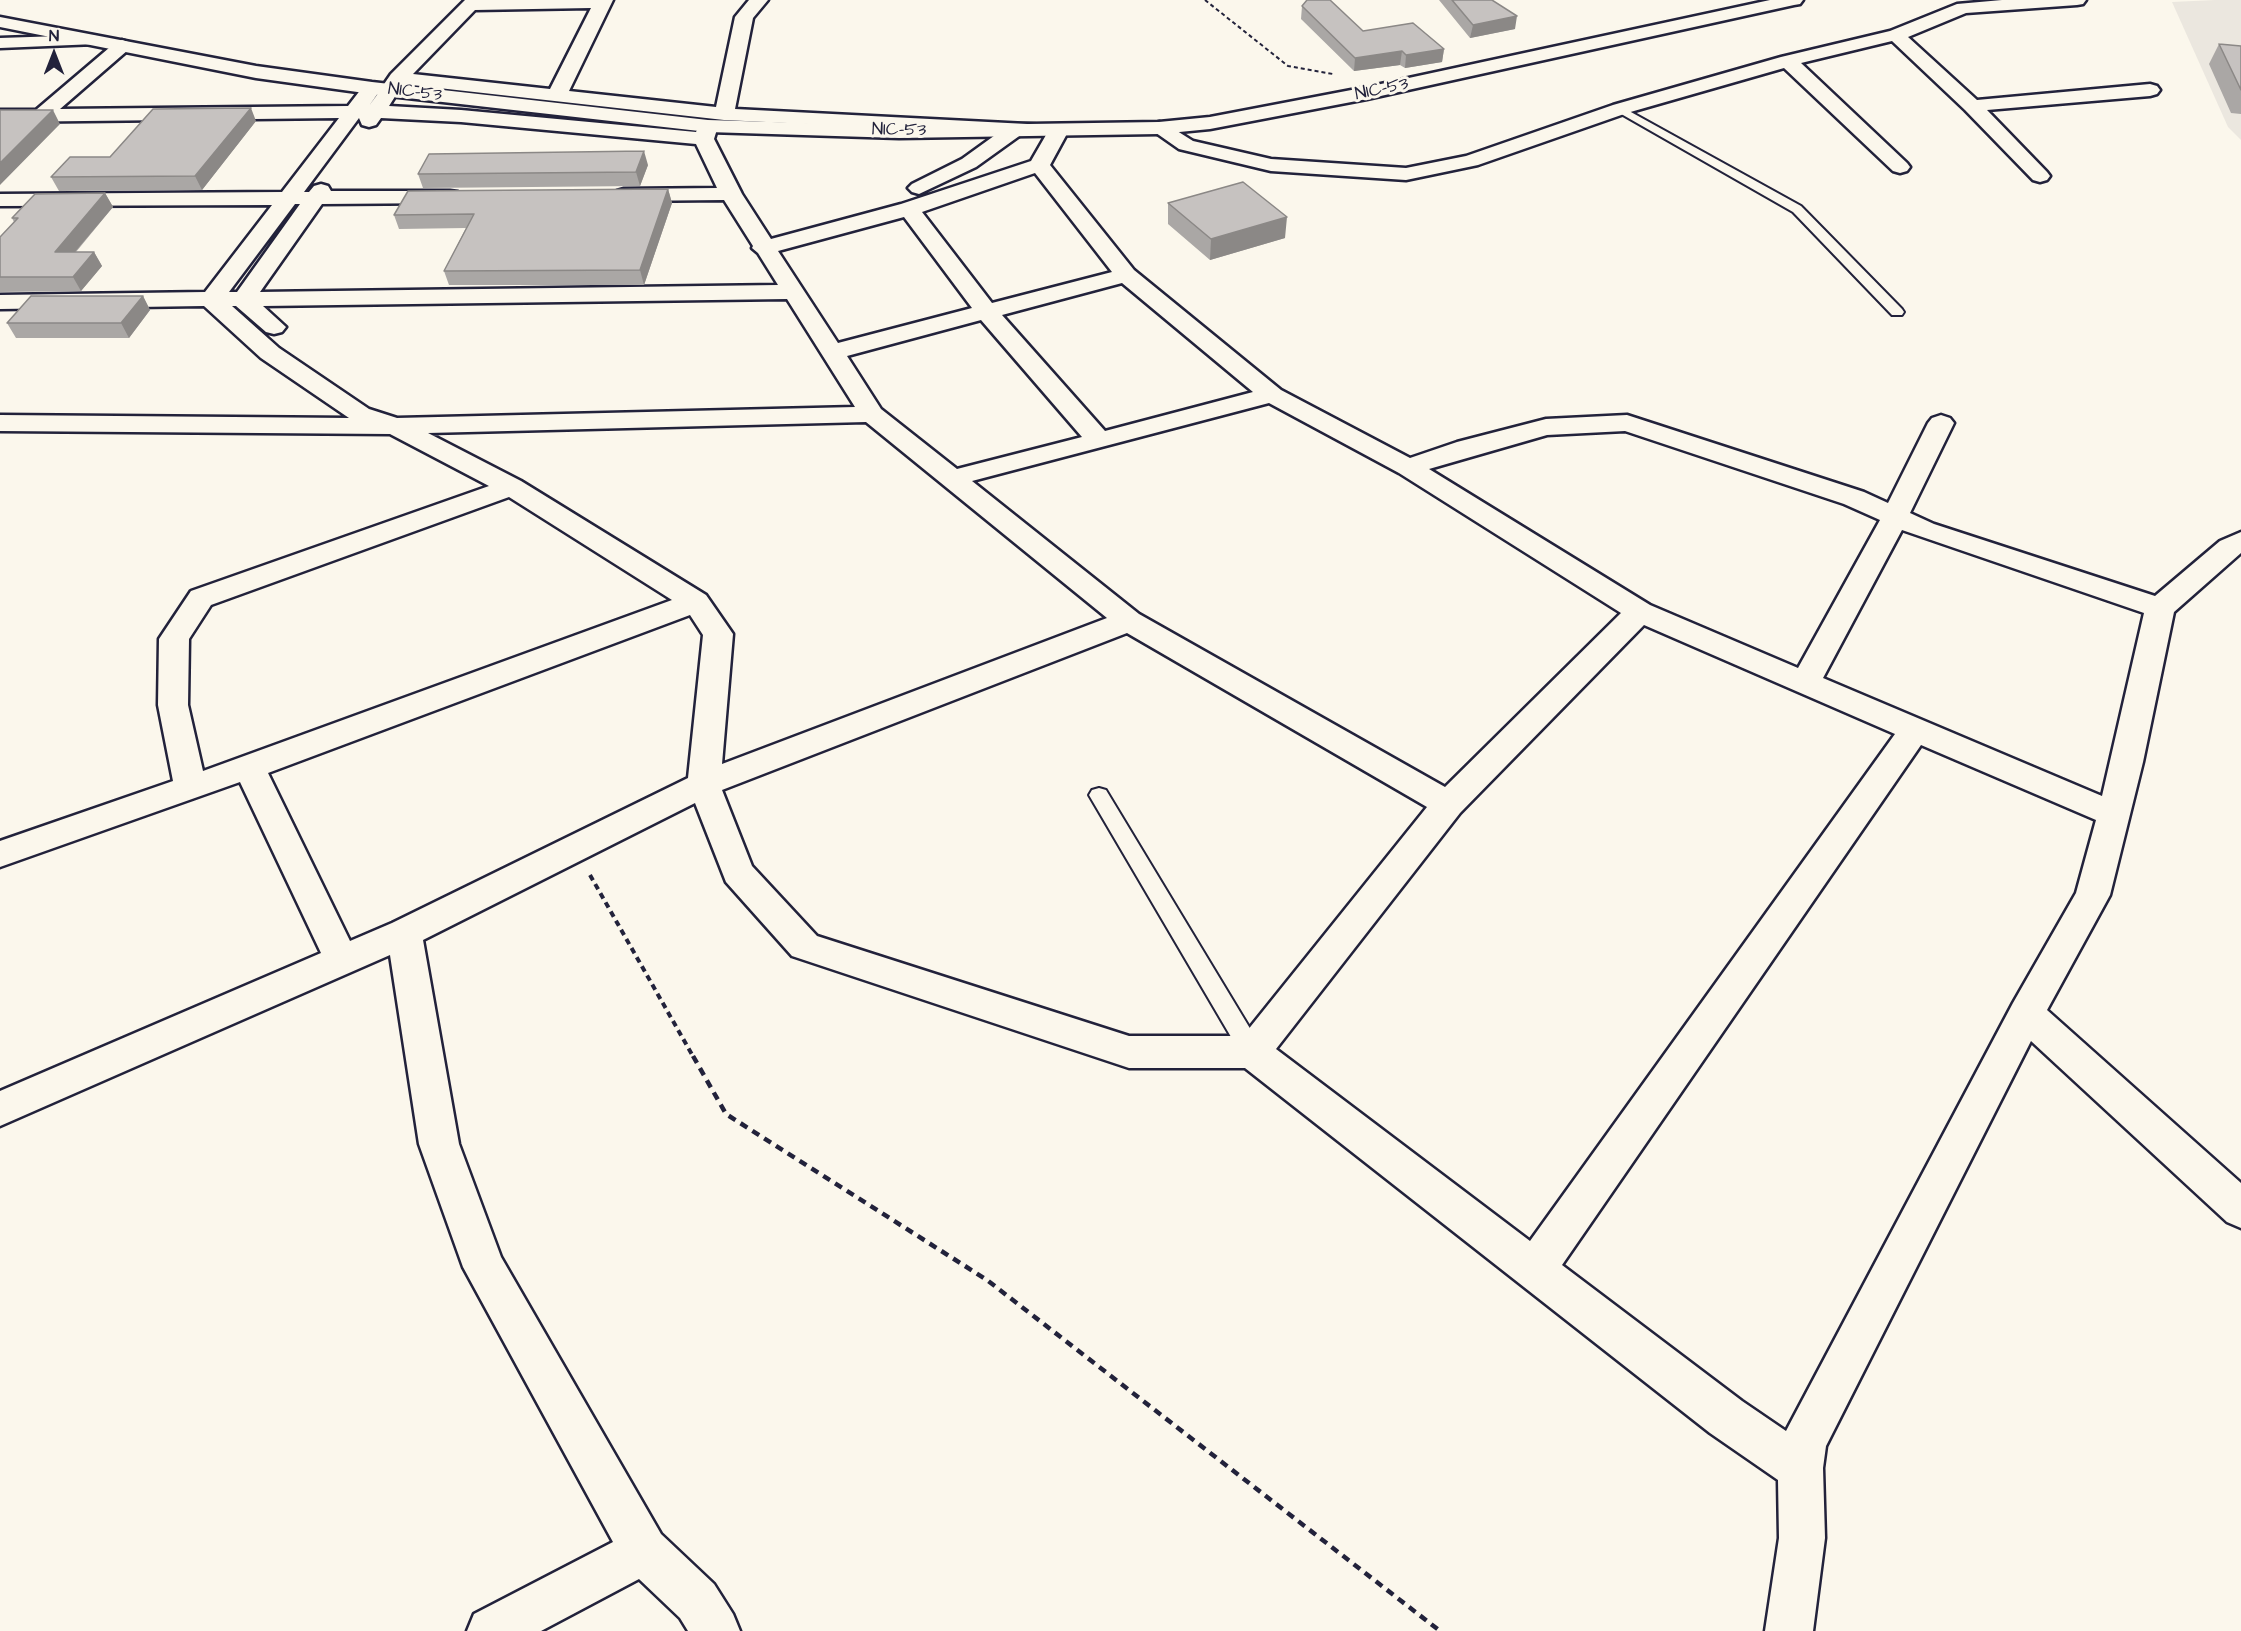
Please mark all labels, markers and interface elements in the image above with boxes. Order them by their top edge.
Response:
north arrow [24,24,84,84]
text: N [49,25,59,47]
street label: NIC-53 [1353,74,1411,106]
street label: NIC-53 [387,79,443,107]
street label: NIC-53 [872,120,926,142]

